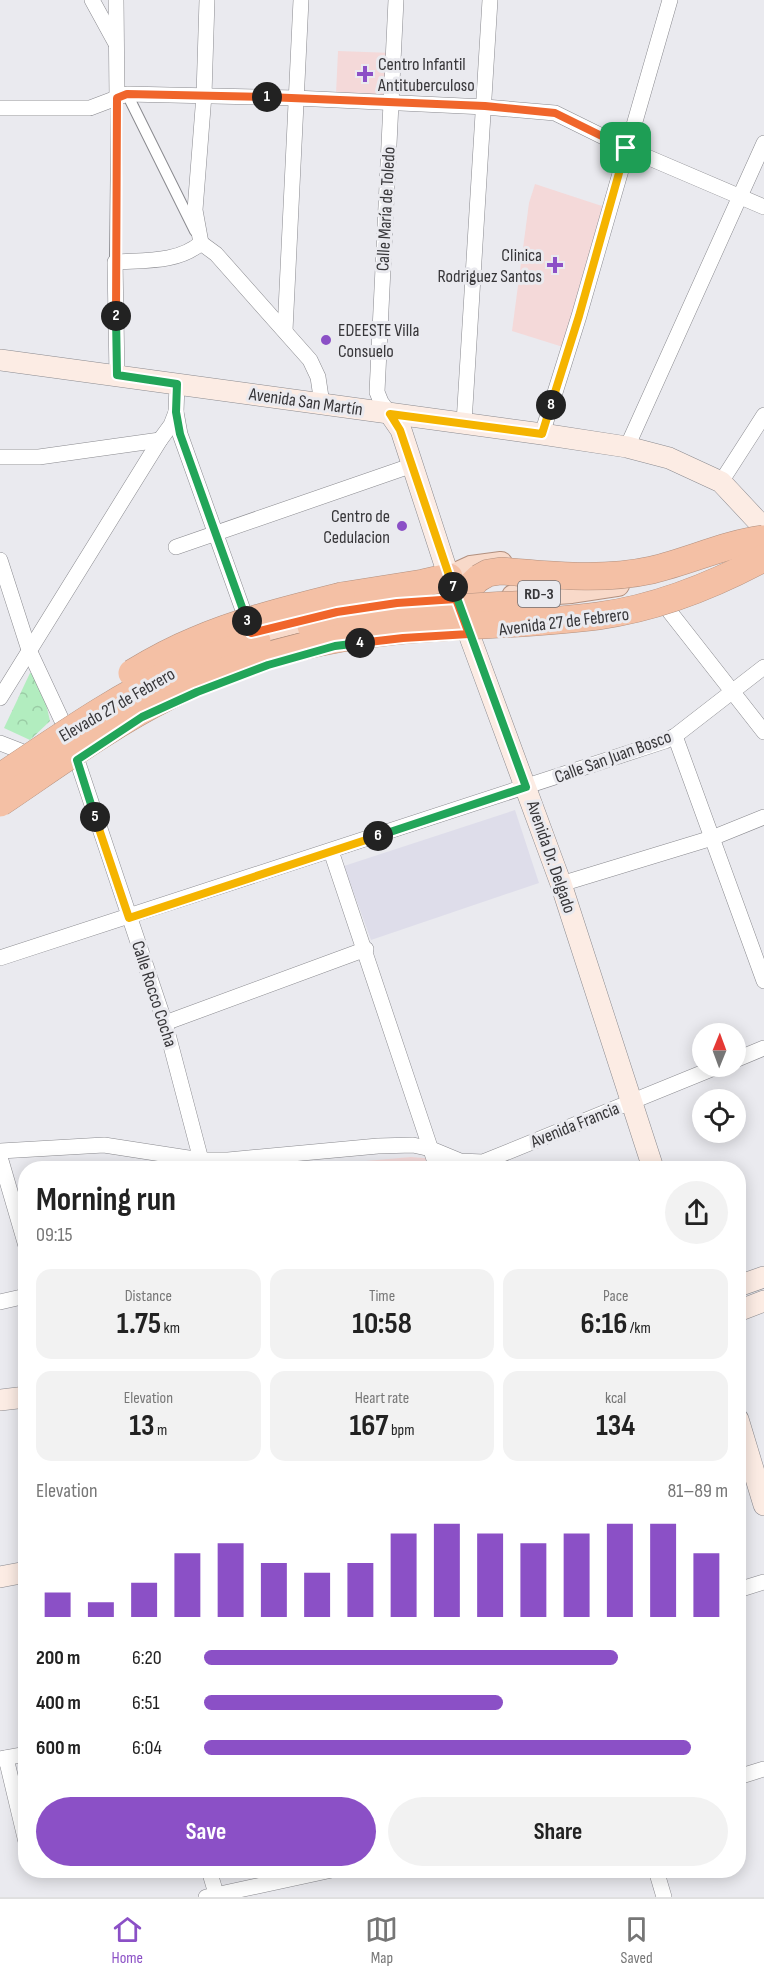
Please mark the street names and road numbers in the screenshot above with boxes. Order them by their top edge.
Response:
street label: Calle María de Toledo [372,146,400,272]
street label: Avenida San Martín [247,383,364,420]
road number: RD-3 [518,581,560,607]
street label: Avenida 27 de Febrero [497,604,630,641]
street label: Elevado 27 de Febrero [55,663,179,747]
street label: Calle San Juan Bosco [552,726,674,788]
street label: Avenida Dr. Delgado [522,797,580,916]
street label: Calle Rocco Cocha [127,938,181,1050]
street label: Avenida Francia [527,1098,622,1153]

